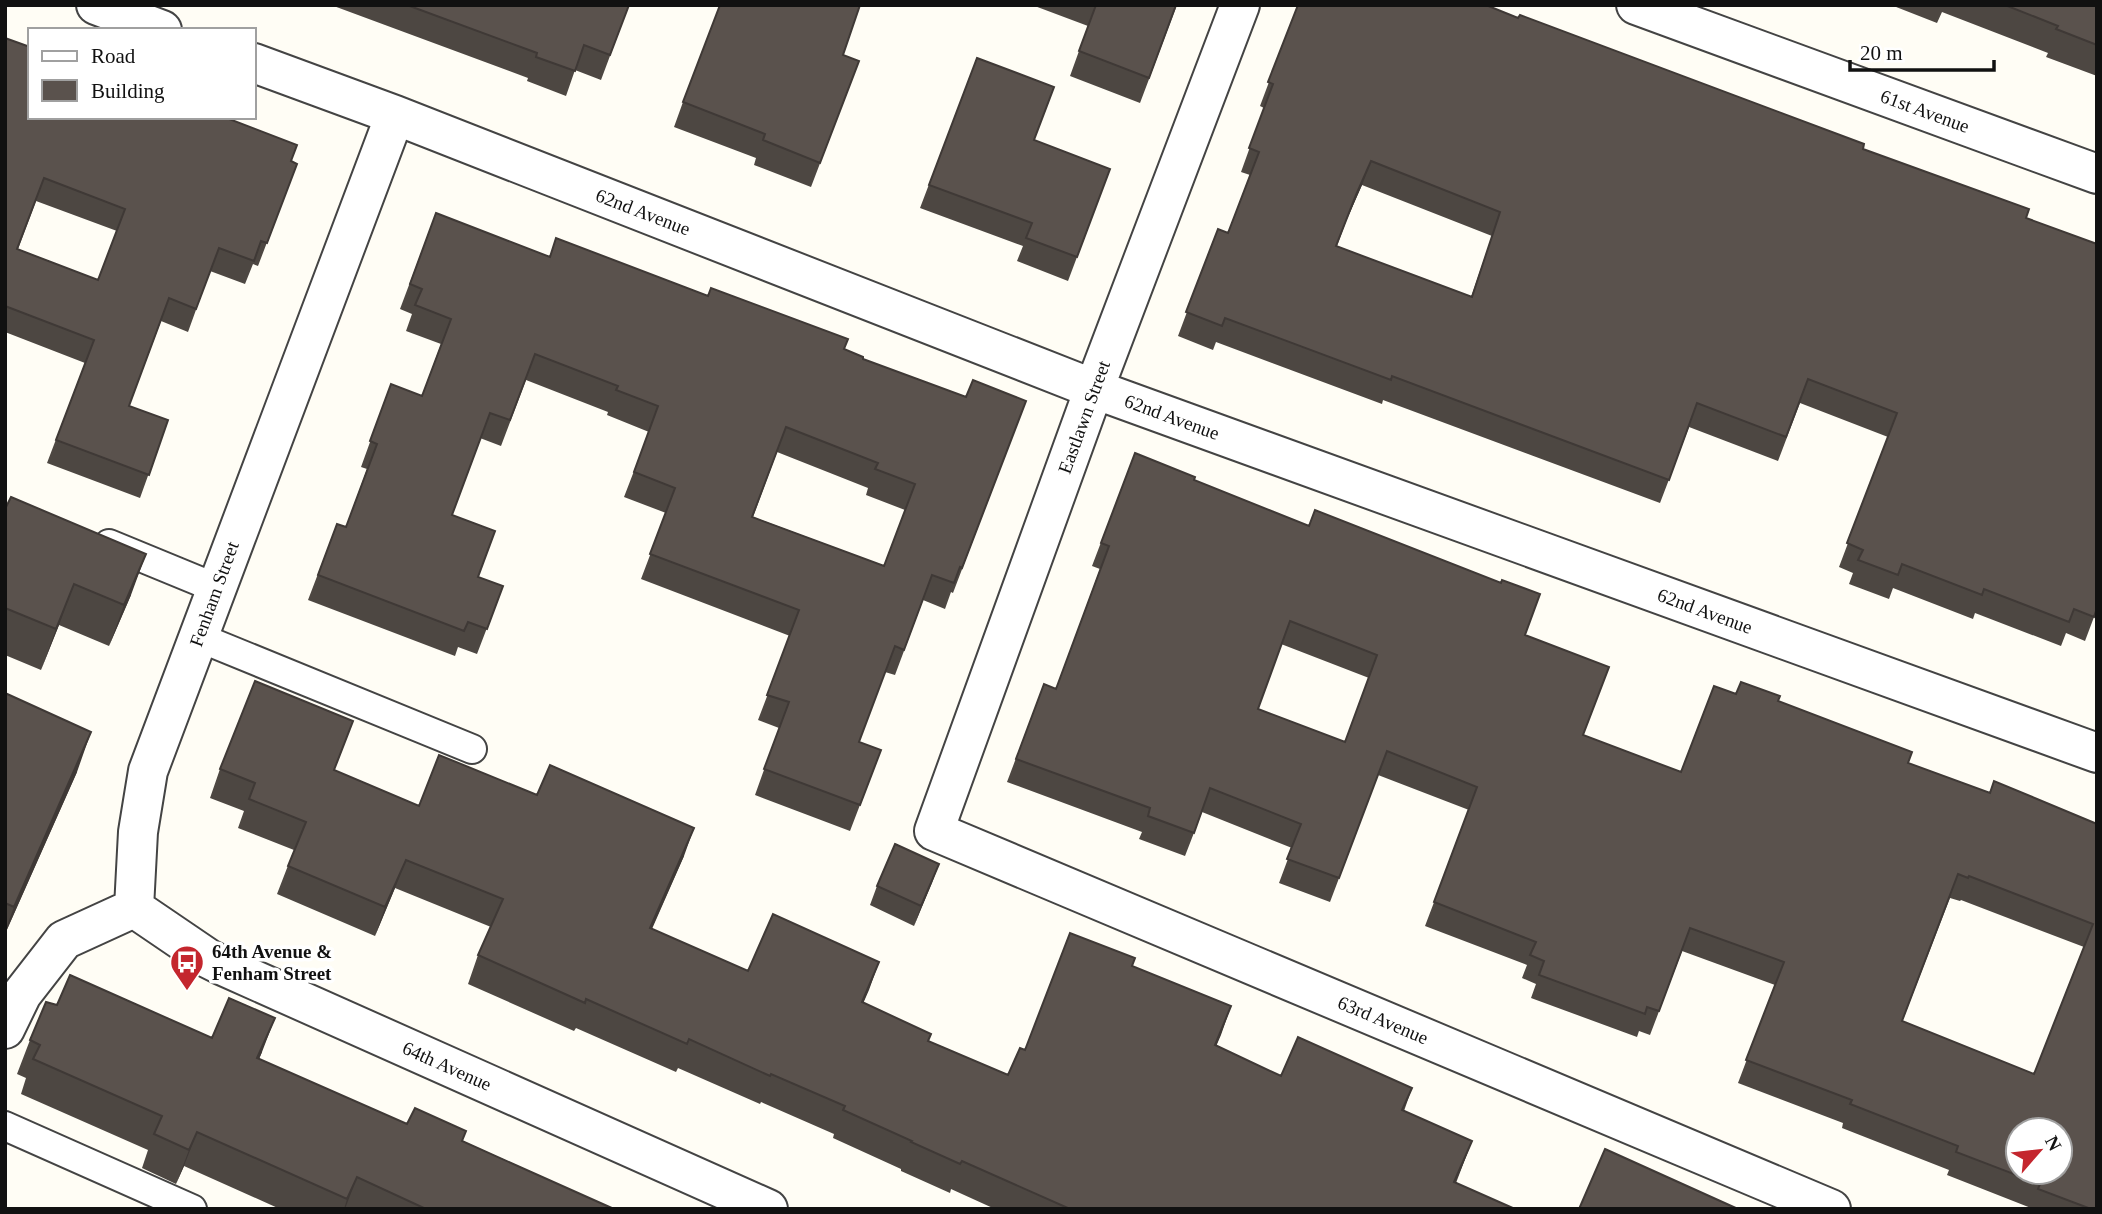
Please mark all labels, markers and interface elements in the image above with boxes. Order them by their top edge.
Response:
legend [28,28,256,119]
scale bar [1850,28,1994,72]
text: 20 m [1860,41,1903,65]
text: Road [91,44,136,68]
text: Building [91,79,165,103]
street label: 61st Avenue [1878,85,1972,137]
street label: 62nd Avenue [593,184,693,240]
street label: Eastlawn Street [1054,357,1114,476]
street label: 62nd Avenue [1122,390,1222,444]
street label: Fenham Street [185,538,243,649]
street label: 62nd Avenue [1655,584,1755,638]
place label: 64th Avenue & Fenham Street [212,941,332,984]
bus stop icon: 64th Avenue & Fenham Street [168,943,206,992]
street label: 63rd Avenue [1335,992,1431,1048]
street label: 64th Avenue [399,1037,495,1095]
north arrow [2004,1116,2074,1186]
text: N [2041,1132,2066,1154]

